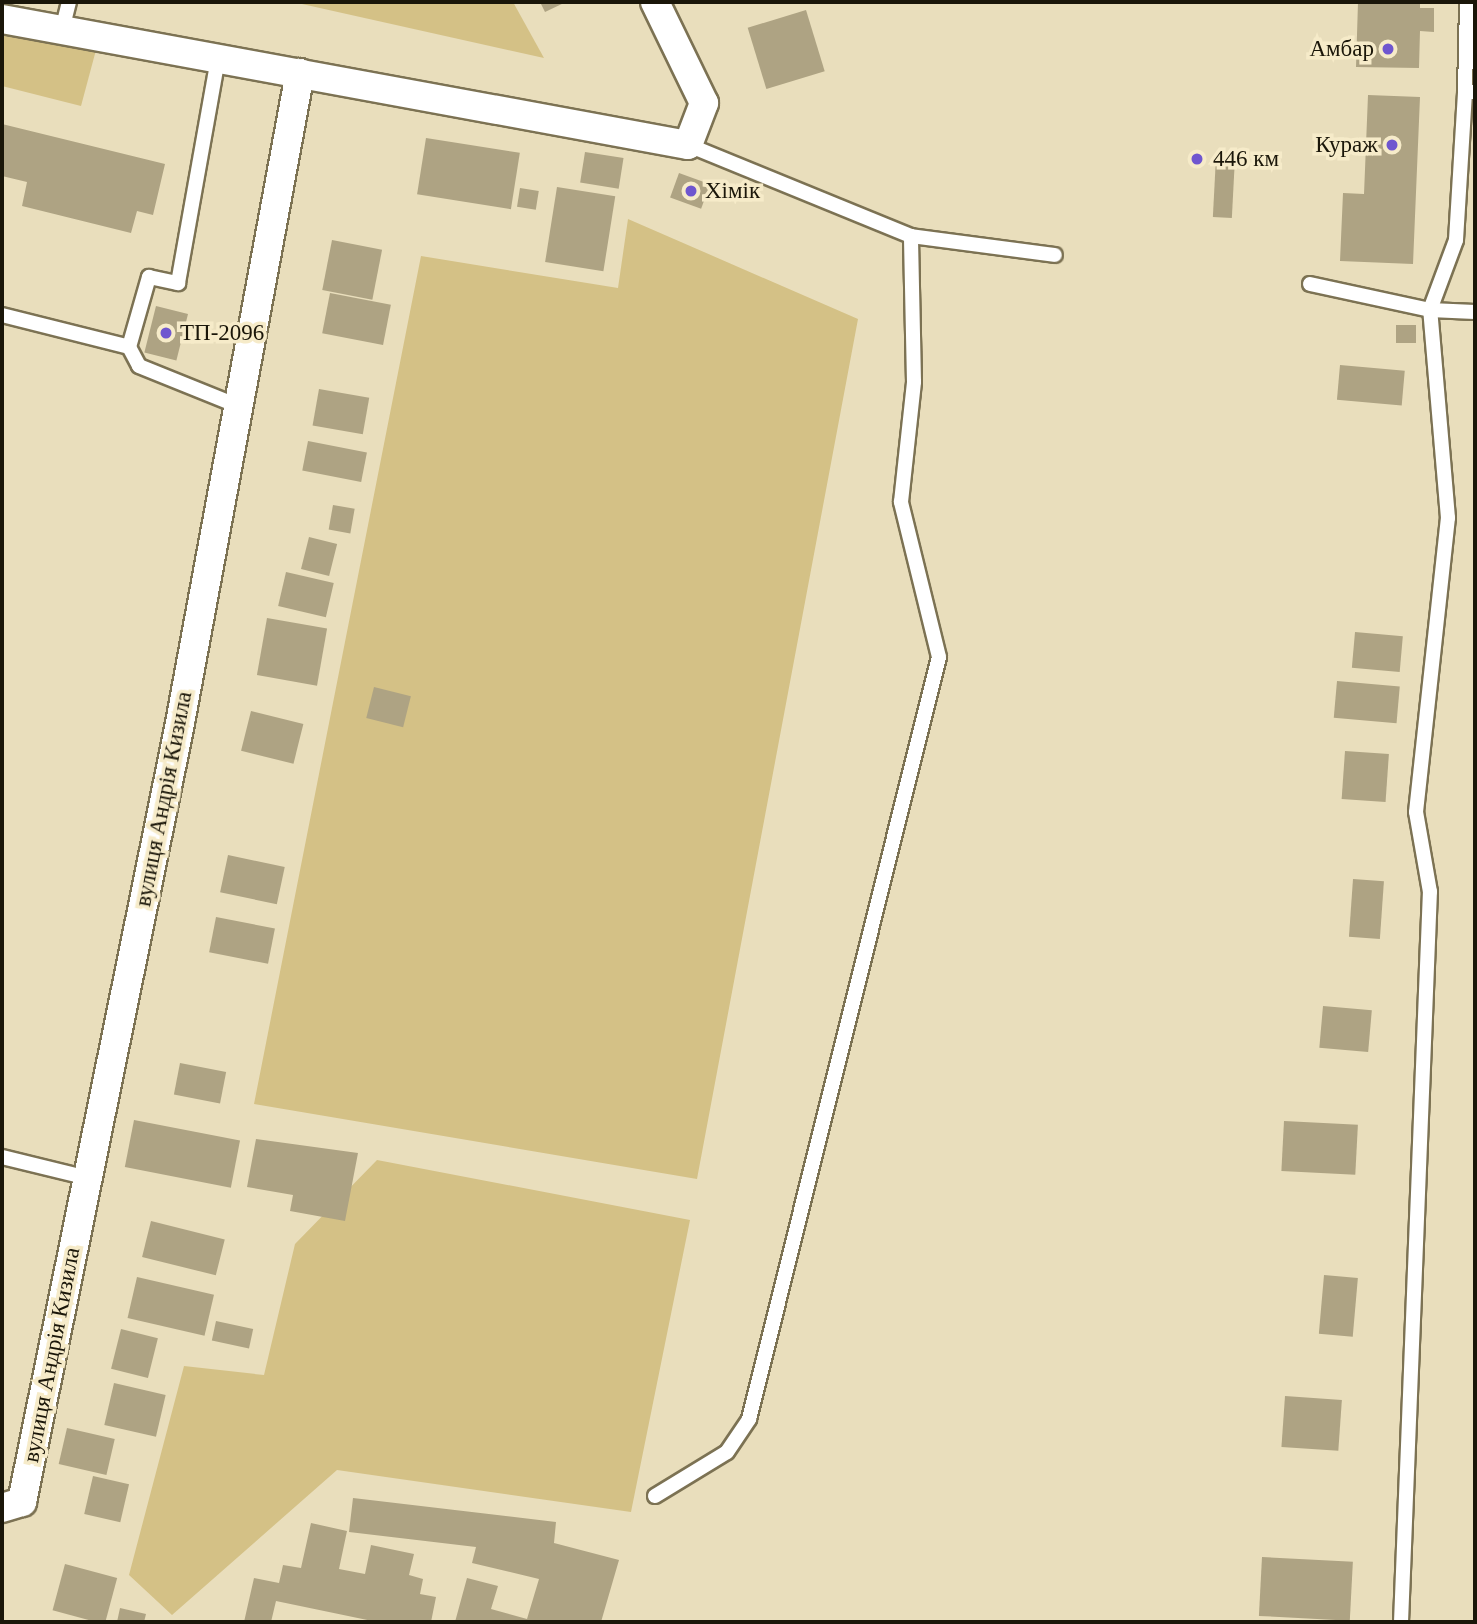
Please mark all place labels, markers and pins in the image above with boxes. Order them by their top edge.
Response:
place label: Амбар [1309,35,1374,63]
marker: Амбар [1380,41,1396,57]
place label: Кураж [1315,131,1378,159]
marker: Кураж [1384,137,1400,153]
place label: 446 км [1213,145,1279,173]
marker: 446 км [1187,149,1207,169]
place label: Хімік [705,177,760,205]
marker: Хімік [683,183,699,199]
place label: ТП-2096 [180,319,264,347]
marker: ТП-2096 [158,325,174,341]

